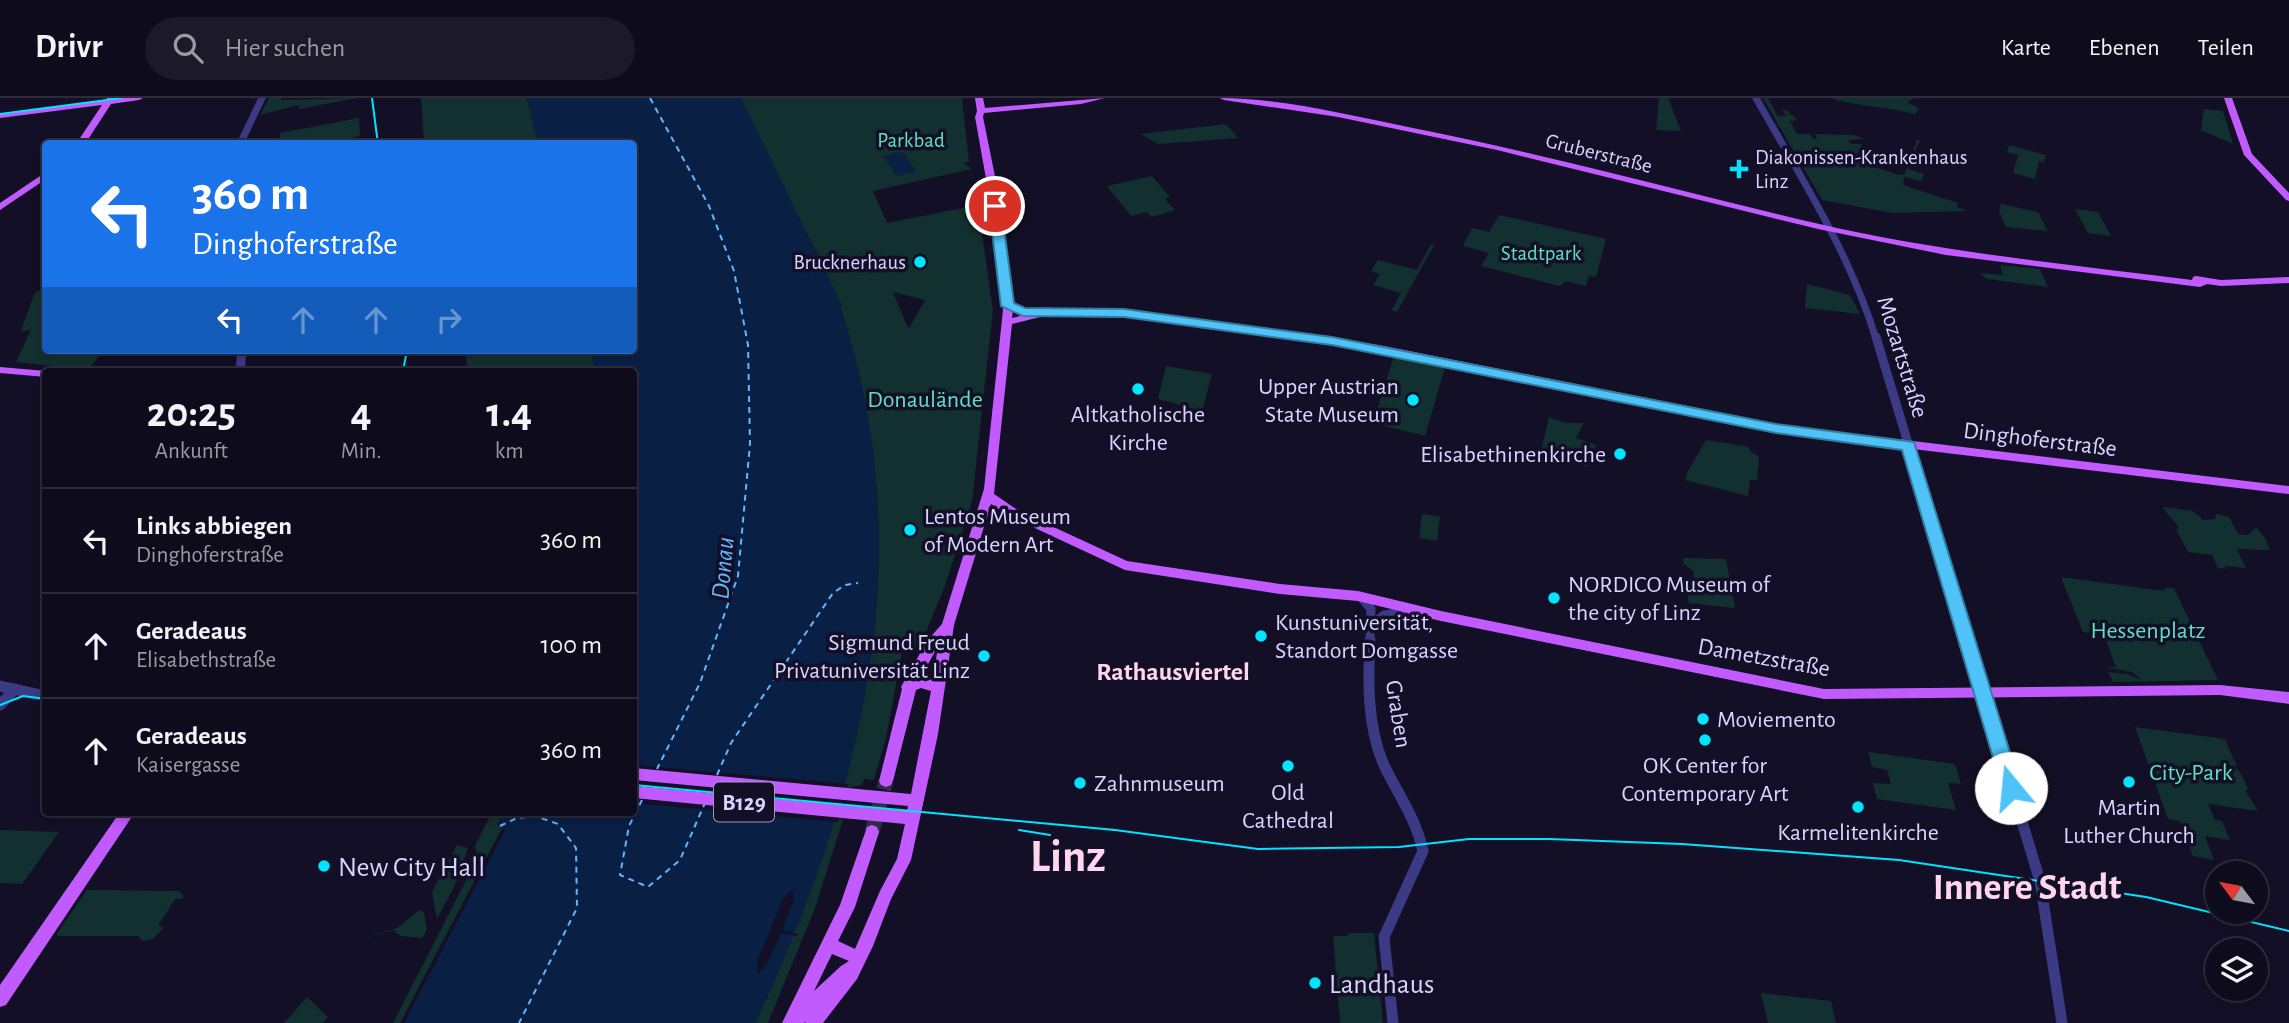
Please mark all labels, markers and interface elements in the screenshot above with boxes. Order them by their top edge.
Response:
search box [145,17,635,80]
icon: search [169,29,207,67]
text: Drivr [35,31,103,64]
text: Hier suchen [225,35,345,61]
text: Karte [2001,36,2051,60]
text: Ebenen [2089,36,2160,60]
text: Teilen [2198,36,2254,60]
park label: Parkbad [877,130,945,151]
street label: Gruberstraße [1543,130,1654,177]
place label: Diakonissen-Krankenhaus Linz [1755,147,1968,192]
marker: Diakonissen-Krankenhaus Linz [1729,159,1749,179]
icon: left [77,168,168,259]
text: 360 m [192,170,309,219]
pin [965,176,1025,236]
icon: arrive [976,187,1014,225]
text: Dinghoferstraße [192,228,398,260]
park label: Stadtpark [1501,243,1582,264]
place label: Brucknerhaus [793,252,906,273]
marker: Brucknerhaus [912,254,928,270]
street label: Mozartstraße [1872,294,1932,421]
icon: left [211,301,249,339]
icon: ahead [284,301,322,339]
icon: ahead [357,301,395,339]
icon: right [430,301,468,339]
place label: Upper Austrian State Museum [1258,375,1399,427]
marker: Altkatholische Kirche [1130,381,1146,397]
park label: Donaulände [867,388,983,412]
text: 20:25 [147,392,236,434]
text: 4 [351,392,372,434]
text: 1.4 [486,392,532,434]
marker: Upper Austrian State Museum [1405,392,1421,408]
place label: Altkatholische Kirche [1071,403,1205,455]
street label: Dinghoferstraße [1962,419,2118,461]
text: Ankunft [155,440,228,463]
text: Min. [341,440,382,463]
text: km [495,440,524,463]
place label: Elisabethinenkirche [1420,443,1606,467]
marker: Elisabethinenkirche [1612,446,1628,462]
place label: Lentos Museum of Modern Art [924,505,1071,557]
text: Links abbiegen [136,513,292,539]
icon: left [77,522,115,560]
marker: Lentos Museum of Modern Art [902,522,918,538]
text: 360 m [540,527,602,553]
water label: Donau [707,536,739,600]
text: Dinghoferstraße [136,544,284,567]
place label: NORDICO Museum of the city of Linz [1568,573,1772,625]
marker: NORDICO Museum of the city of Linz [1546,590,1562,606]
place label: Kunstuniversität, Standort Domgasse [1275,611,1458,663]
text: Geradeaus [136,618,247,644]
park label: Hessenplatz [2091,619,2206,643]
icon: ahead [77,627,115,665]
marker: Kunstuniversität, Standort Domgasse [1253,628,1269,644]
place label: Sigmund Freud Privatuniversität Linz [774,631,970,683]
text: 100 m [541,632,602,658]
street label: Dametzstraße [1696,635,1832,681]
marker: Sigmund Freud Privatuniversität Linz [976,648,992,664]
text: Elisabethstraße [136,649,276,672]
district label: Rathausviertel [1096,659,1250,685]
street label: Graben [1381,679,1415,750]
place label: Moviemento [1717,708,1836,732]
marker: Moviemento [1695,711,1711,727]
text: Geradeaus [136,723,247,749]
icon: ahead [77,732,115,770]
marker: OK Center for Contemporary Art [1697,732,1713,748]
text: 360 m [540,737,602,763]
position arrow [1974,751,2048,825]
text: Kaisergasse [136,754,240,777]
place label: OK Center for Contemporary Art [1622,754,1789,806]
marker: Old Cathedral [1280,758,1296,774]
park label: City-Park [2149,761,2233,785]
place label: Zahnmuseum [1094,772,1225,796]
marker: Martin Luther Church [2121,774,2137,790]
marker: Zahnmuseum [1072,775,1088,791]
place label: Old Cathedral [1242,781,1334,833]
road number: B129 [714,782,774,822]
place label: Martin Luther Church [2063,796,2195,848]
marker: Karmelitenkirche [1850,799,1866,815]
place label: Karmelitenkirche [1777,821,1939,845]
district label: Linz [1030,834,1106,880]
place label: New City Hall [338,854,485,882]
marker: New City Hall [316,858,332,874]
north arrow [2205,861,2268,924]
map controls [2205,861,2268,1001]
district label: Innere Stadt [1933,869,2121,907]
button: layers [2205,938,2268,1001]
place label: Landhaus [1329,971,1434,999]
marker: Landhaus [1307,975,1323,991]

